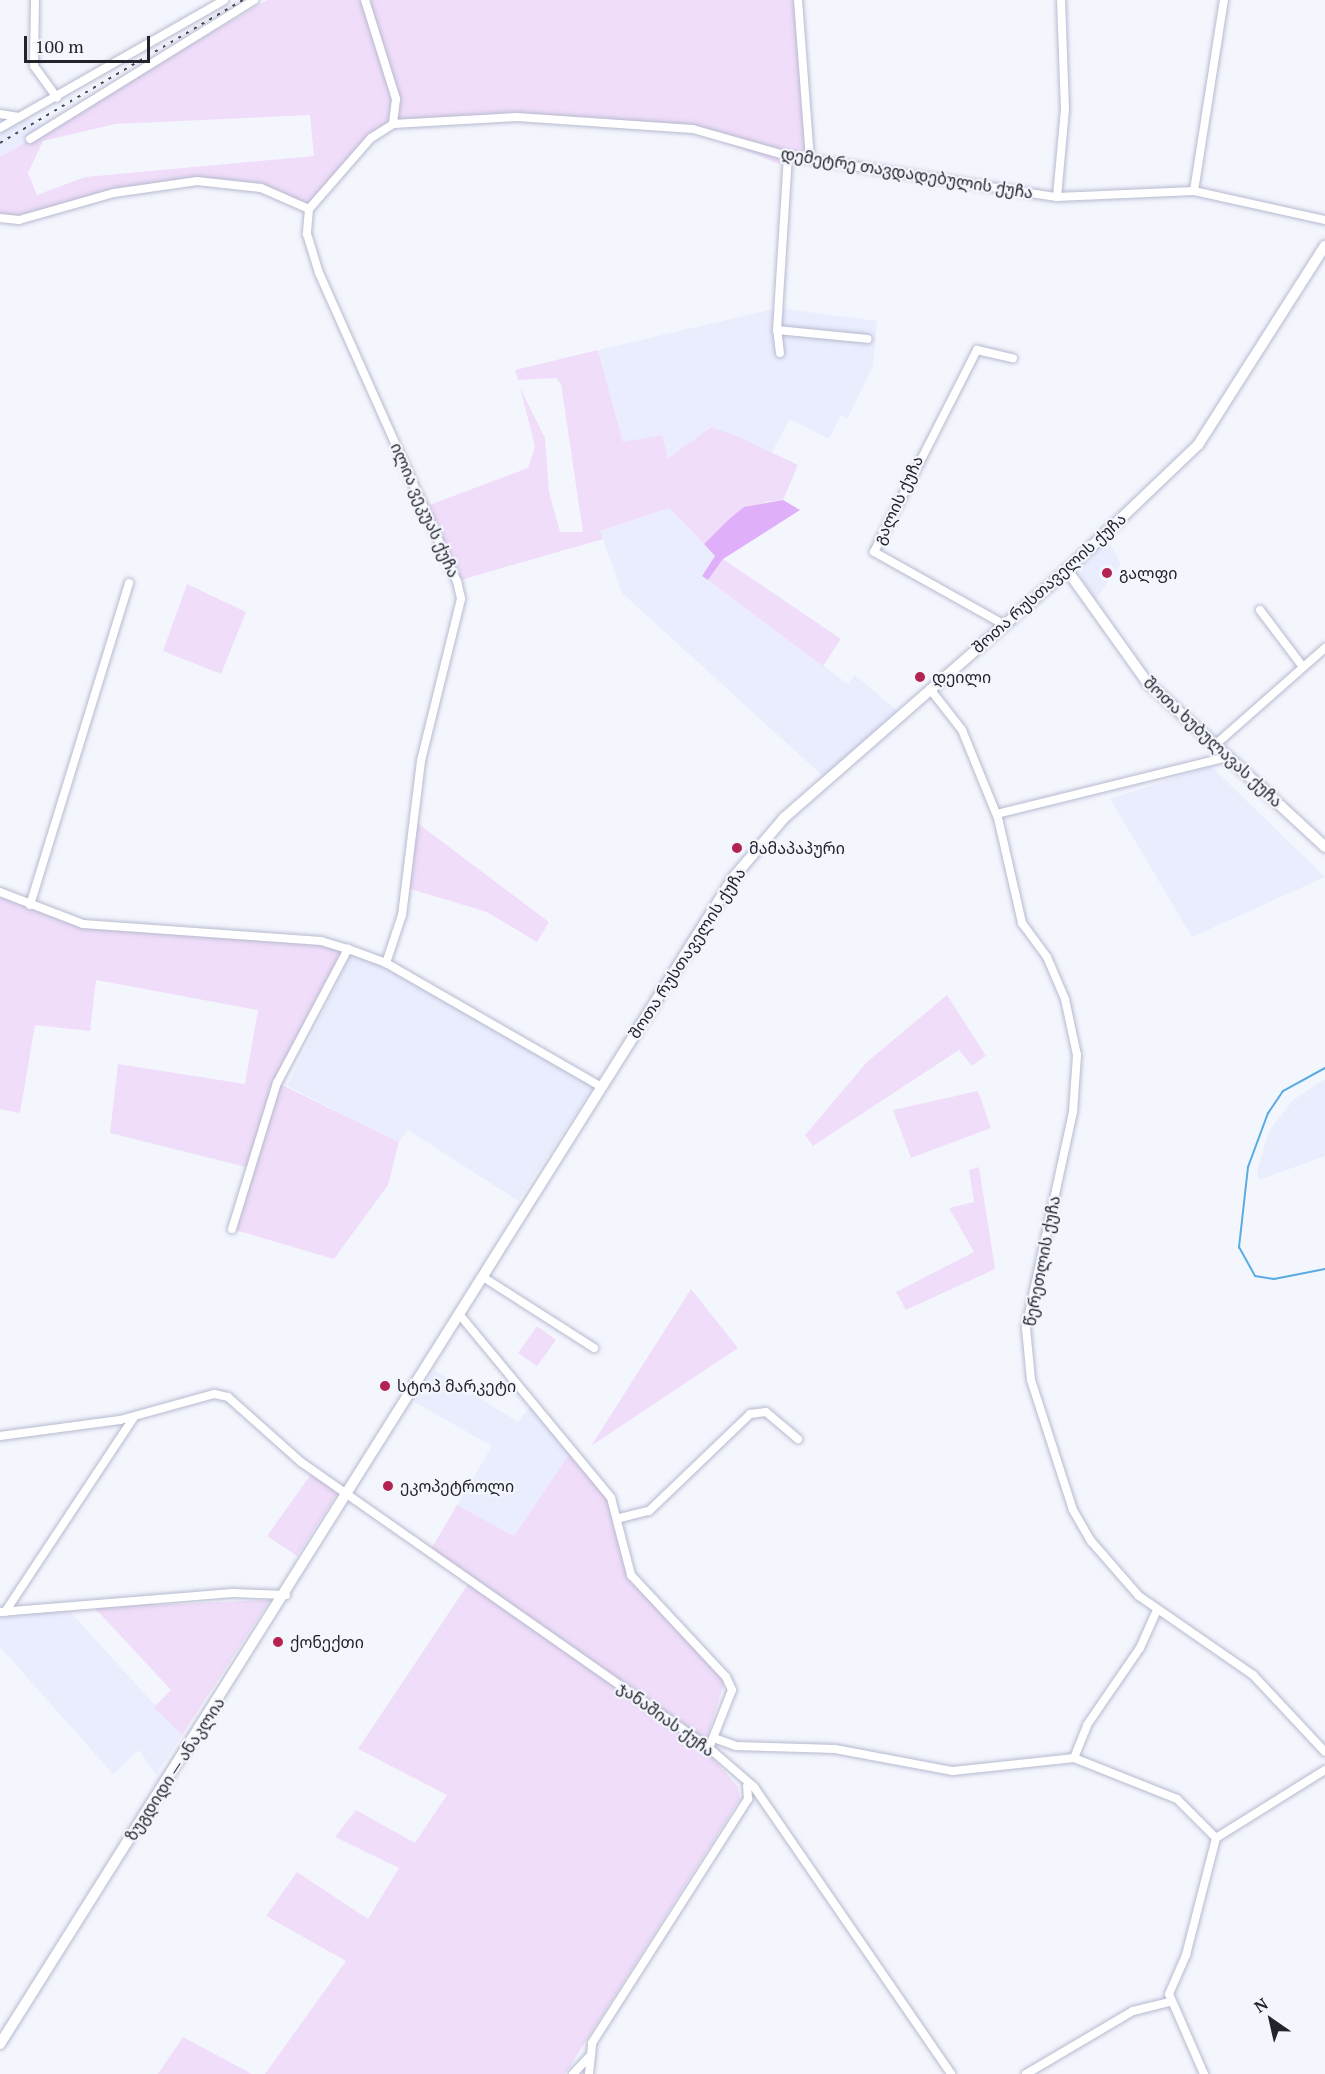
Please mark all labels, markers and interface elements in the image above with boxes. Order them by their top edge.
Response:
scale bar [27,24,153,62]
text: 100 m [35,34,84,58]
street label: დემეტრე თავდადებულის ქუჩა [780,144,1034,202]
street label: ილია ვეკუას ქუჩა [387,440,463,580]
street label: გალის ქუჩა [869,453,927,547]
street label: შოთა რუსთაველის ქუჩა [968,509,1130,657]
place label: გალფი [1119,563,1177,583]
marker: გალფი [1100,566,1114,580]
place label: დეილი [932,667,991,687]
marker: დეილი [913,670,927,684]
street label: შოთა ხუბულავას ქუჩა [1140,673,1286,811]
place label: მამაპაპური [749,838,845,858]
marker: მამაპაპური [730,841,744,855]
street label: შოთა რუსთაველის ქუჩა [624,864,750,1042]
street label: წერეთლის ქუჩა [1020,1194,1064,1328]
place label: სტოპ მარკეტი [397,1376,516,1396]
marker: სტოპ მარკეტი [378,1379,392,1393]
place label: ეკოპეტროლი [400,1476,514,1496]
marker: ეკოპეტროლი [381,1479,395,1493]
place label: ქონექთი [290,1632,364,1652]
marker: ქონექთი [271,1635,285,1649]
street label: ჯანაშიას ქუჩა [614,1677,718,1761]
street label: ზუგდიდი — ანაკლია [121,1693,229,1845]
north arrow [1241,1990,1301,2050]
text: N [1250,1993,1272,2018]

